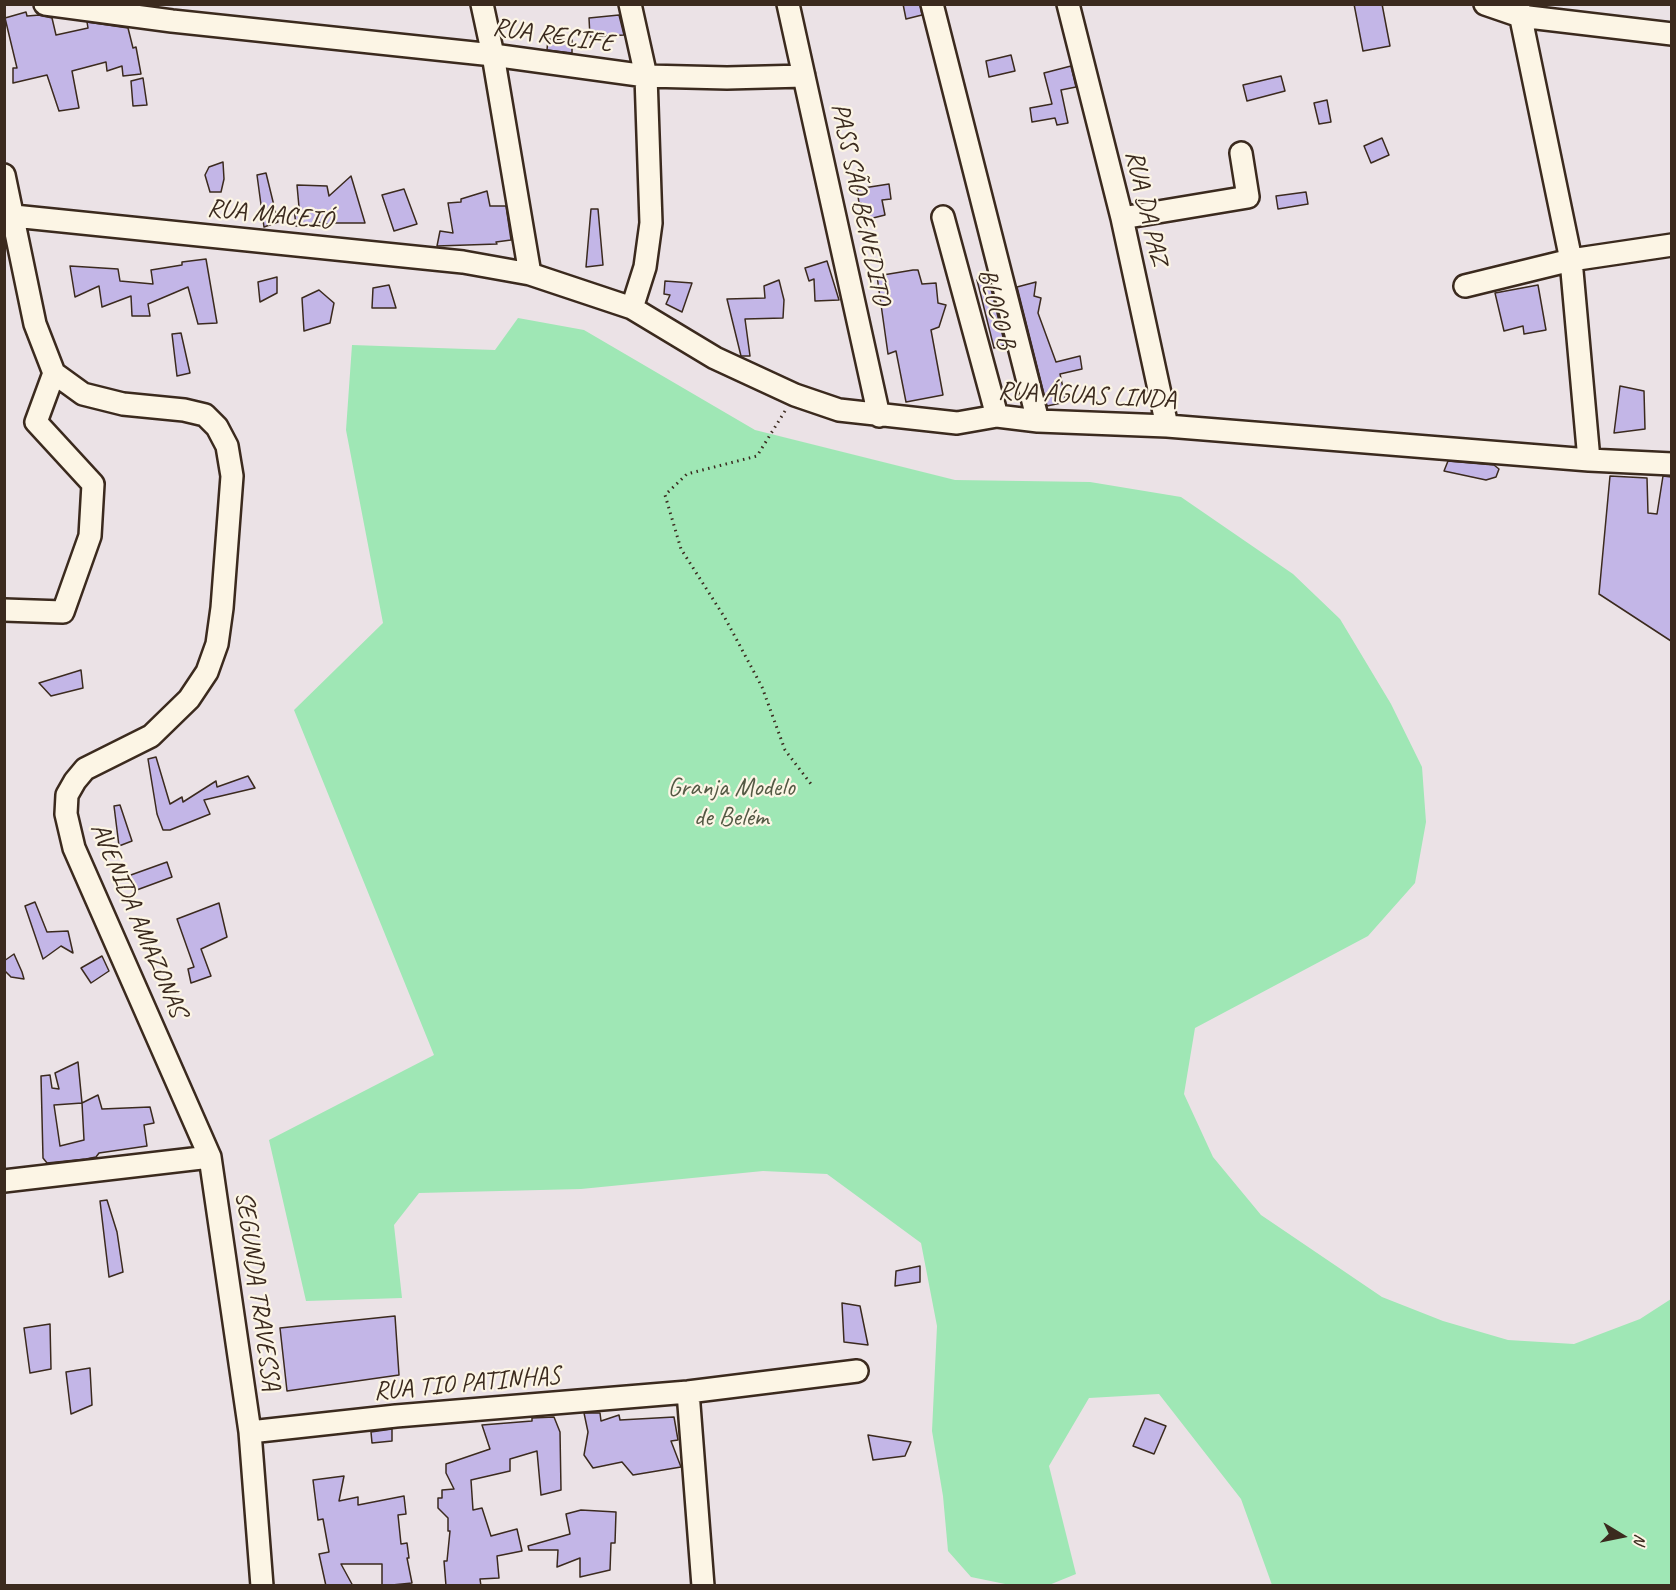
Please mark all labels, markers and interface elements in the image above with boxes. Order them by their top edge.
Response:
street label: RUA RECIFE [491,12,615,60]
street label: PASS SÃO BENEDITO [823,100,897,308]
street label: RUA DA PAZ [1118,147,1174,269]
street label: RUA MACEIÓ [206,193,334,237]
street label: BLOCO B [970,265,1022,353]
street label: RUA ÁGUAS LINDA [997,376,1177,416]
park label: Granja Modelo de Belém [667,772,795,834]
street label: AVENIDA AMAZONAS [83,818,193,1022]
street label: SEGUNDA TRAVESSA [228,1189,286,1393]
street label: RUA TIO PATINHAS [372,1360,562,1408]
north arrow [1592,1506,1652,1566]
text: N [1629,1533,1650,1546]

